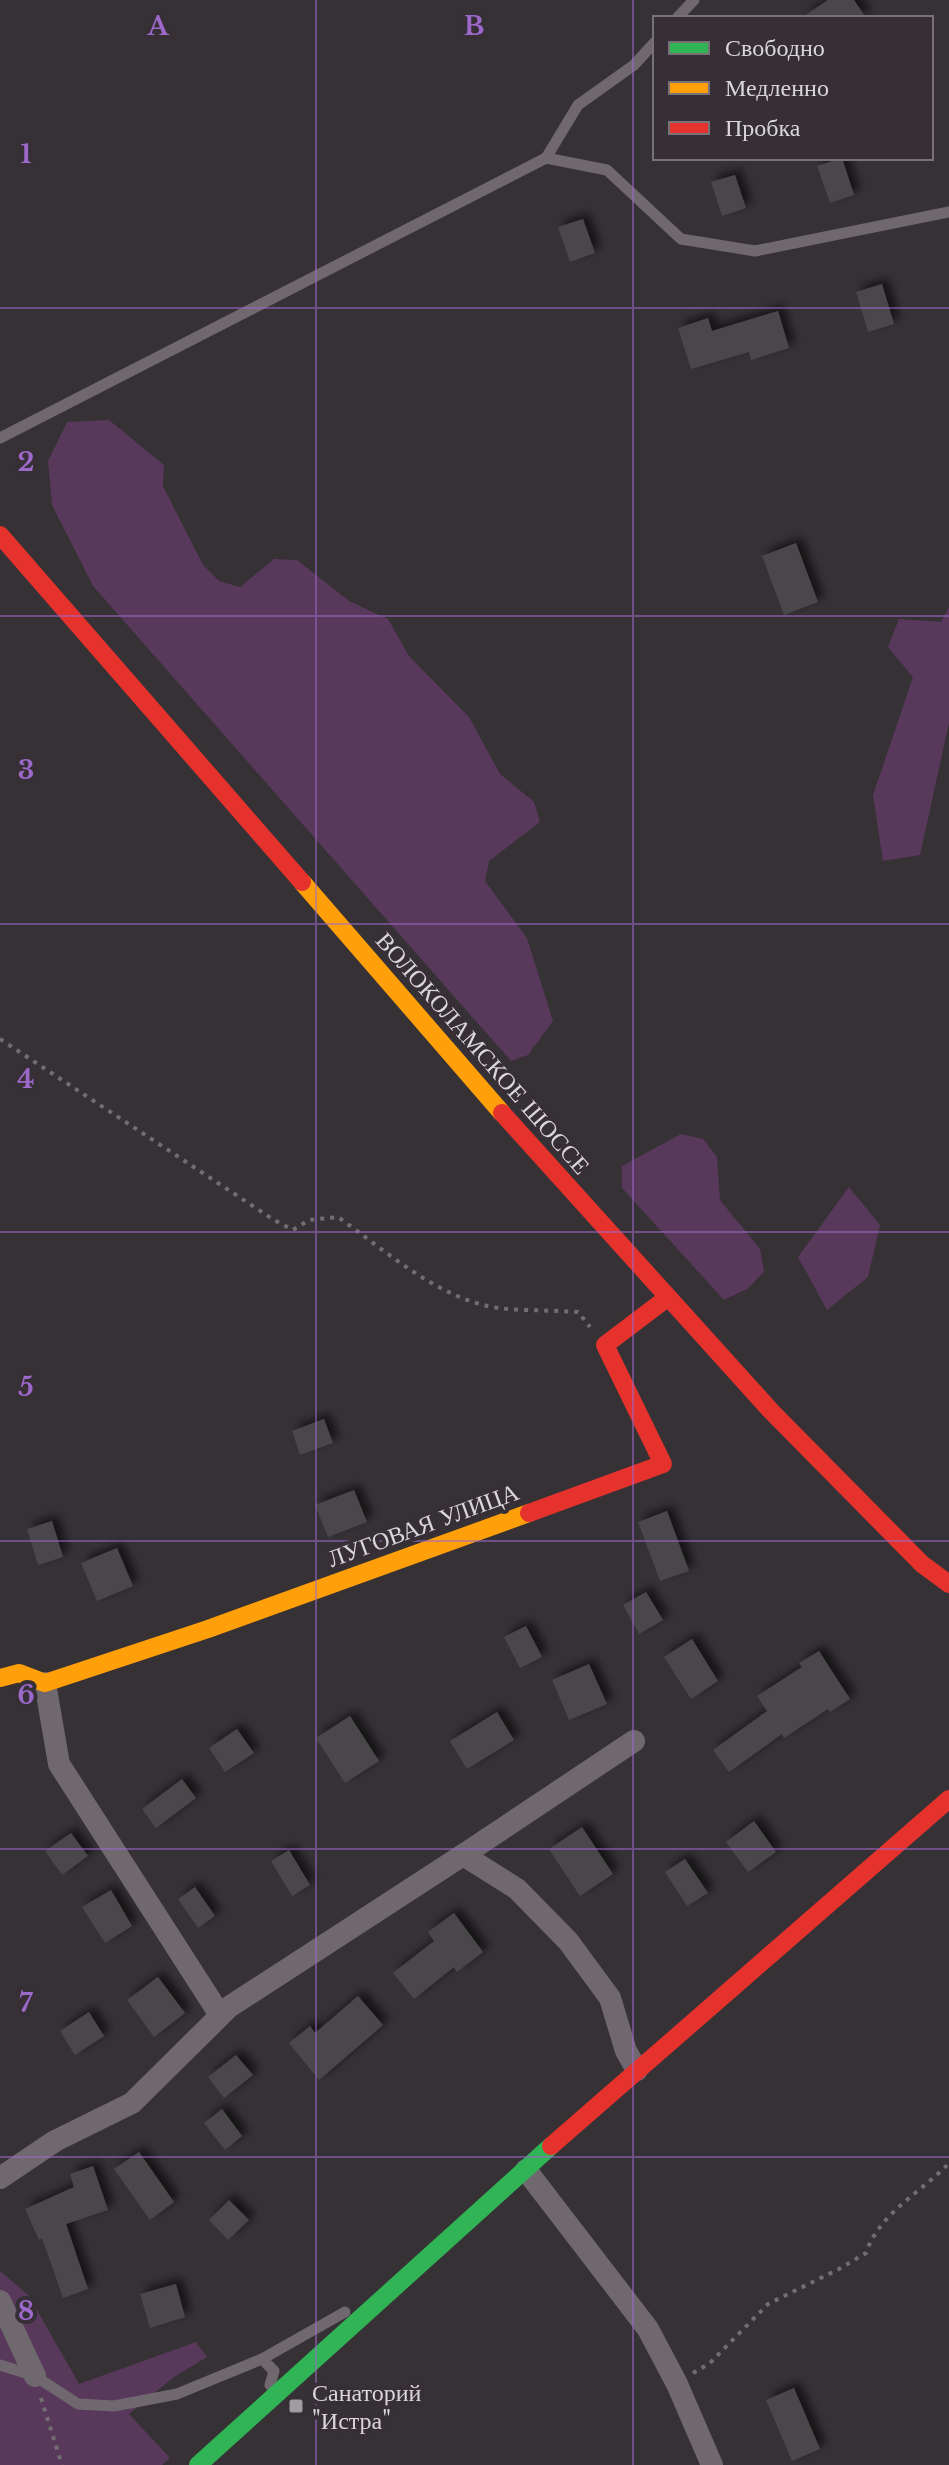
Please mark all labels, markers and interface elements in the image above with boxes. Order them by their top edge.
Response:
text: A [146,10,169,42]
text: B [464,10,484,42]
legend [653,16,933,160]
text: Свободно [725,33,825,62]
text: Медленно [725,73,829,102]
text: Пробка [725,113,801,142]
text: 1 [20,138,32,170]
text: 2 [18,446,34,478]
text: 3 [18,754,34,786]
street label: ВОЛОКОЛАМСКОЕ ШОССЕ [370,926,596,1180]
text: 4 [17,1063,35,1095]
text: 5 [18,1371,34,1403]
street label: ЛУГОВАЯ УЛИЦА [324,1477,523,1573]
text: 6 [17,1679,35,1711]
text: 7 [19,1987,33,2019]
text: 8 [18,2295,34,2327]
place label: Санаторий "Истра" [312,2378,422,2435]
marker: Санаторий "Истра" [287,2397,305,2415]

